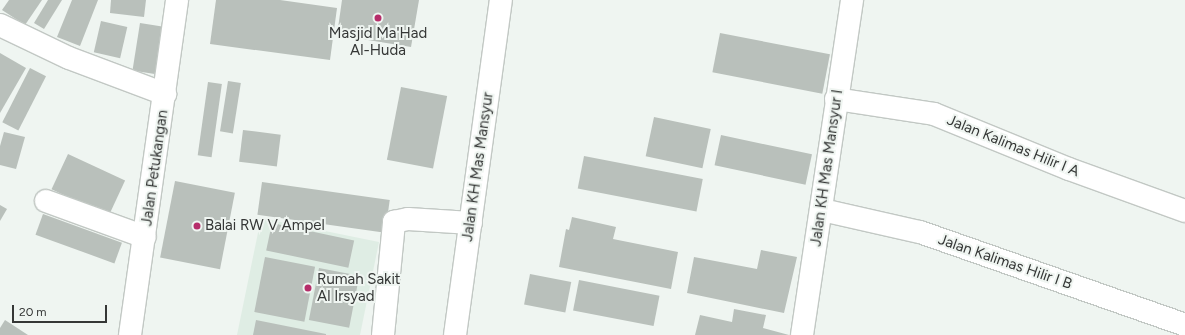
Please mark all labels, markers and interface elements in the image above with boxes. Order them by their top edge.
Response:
marker: Masjid Ma'Had Al-Huda [373,13,383,23]
place label: Masjid Ma'Had Al-Huda [329,24,427,59]
street label: Jalan KH Mas Mansyur I [807,88,847,248]
street label: Jalan KH Mas Mansyur [459,91,497,243]
street label: Jalan Petukangan [138,109,172,227]
street label: Jalan Kalimas Hilir I A [944,111,1082,181]
place label: Balai RW V Ampel [205,217,325,235]
marker: Balai RW V Ampel [192,221,202,231]
street label: Jalan Kalimas Hilir I B [936,231,1074,293]
place label: Rumah Sakit Al Irsyad [317,270,401,305]
marker: Rumah Sakit Al Irsyad [302,282,314,294]
scale bar [14,297,109,323]
text: 20 m [19,305,47,319]

